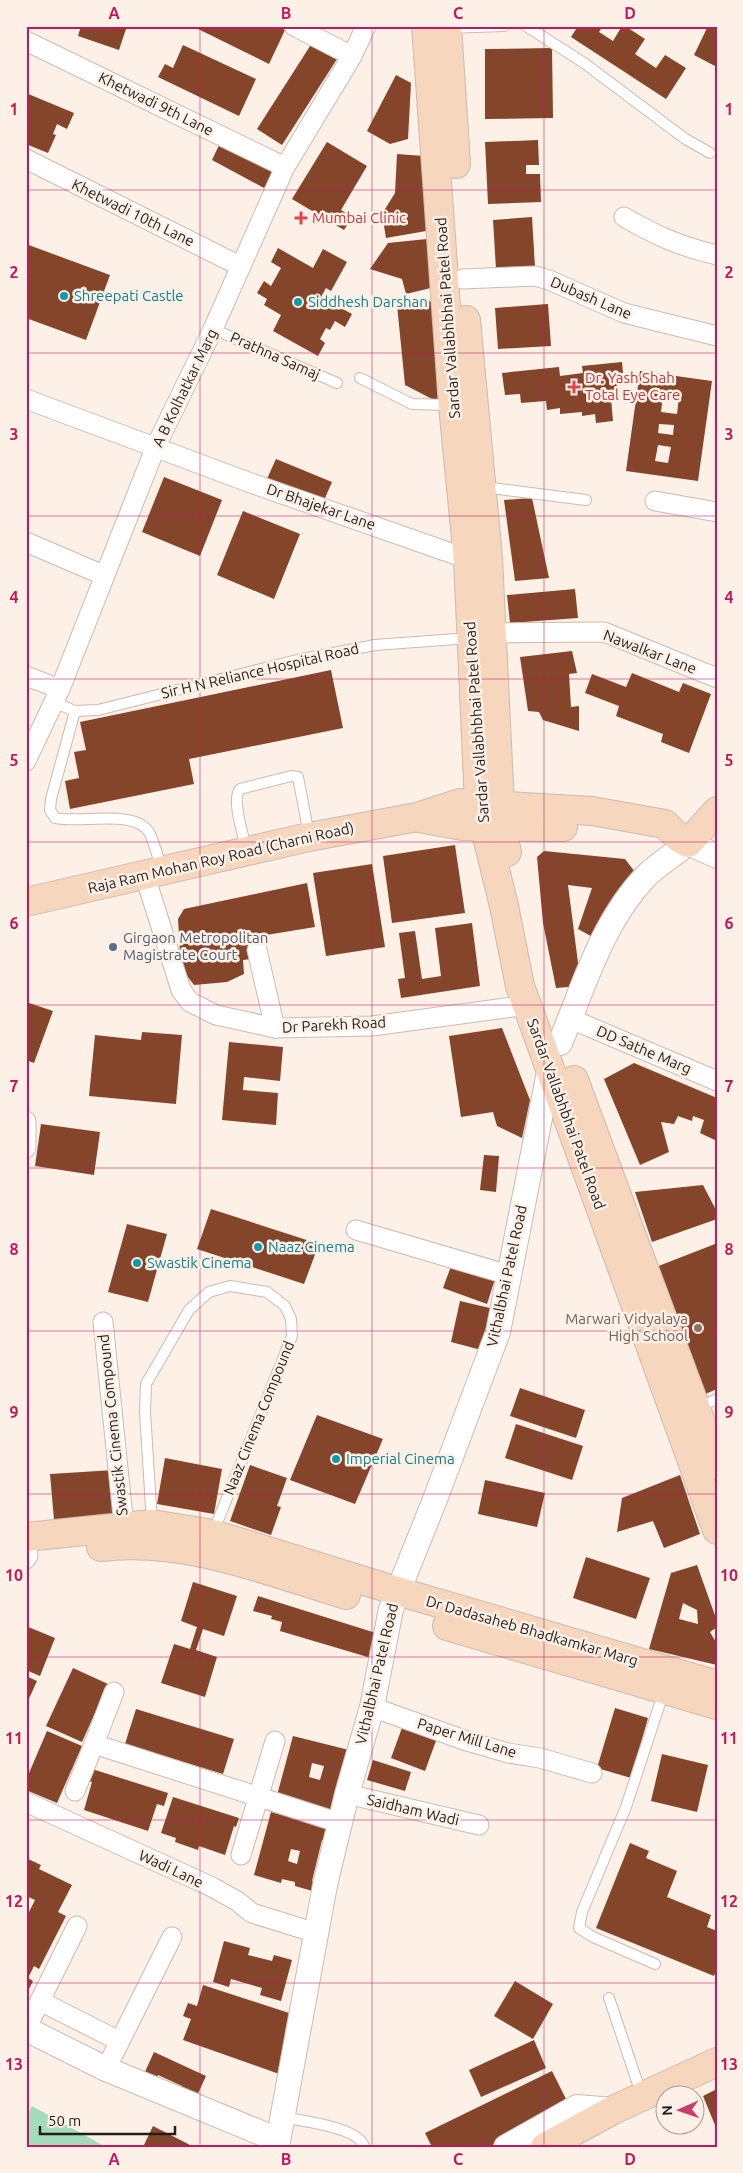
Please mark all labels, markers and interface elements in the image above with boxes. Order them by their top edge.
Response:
text: A [108,4,120,22]
text: B [281,4,291,22]
text: C [453,4,463,22]
text: D [624,4,636,22]
street label: Khetwadi 9th Lane [96,68,216,139]
text: 1 [9,100,19,118]
text: 1 [724,100,734,118]
street label: Khetwadi 10th Lane [69,176,197,250]
place label: Mumbai Clinic [312,209,406,226]
marker: Mumbai Clinic [294,211,308,225]
street label: Sardar Vallabhbhai Patel Road [432,217,463,419]
text: 2 [9,263,19,281]
text: 2 [724,263,734,281]
street label: Dubash Lane [548,273,634,322]
place label: Shreepati Castle [74,287,184,304]
marker: Shreepati Castle [58,290,70,302]
place label: Siddhesh Darshan [308,293,428,310]
marker: Siddhesh Darshan [292,296,304,308]
street label: A B Kolhatkar Marg [149,326,221,450]
street label: Prathna Samaj [228,328,323,383]
place label: Dr. Yash Shah Total Eye Care [585,369,680,403]
marker: Dr. Yash Shah Total Eye Care [567,380,581,394]
text: 3 [9,425,19,443]
text: 3 [724,425,734,443]
street label: Dr Bhajekar Lane [264,480,378,533]
text: 4 [9,588,19,606]
text: 4 [724,588,734,606]
street label: Sardar Vallabhbhai Patel Road [461,621,492,823]
street label: Nawalkar Lane [601,626,699,677]
street label: Sir H N Reliance Hospital Road [159,639,360,702]
text: 5 [9,751,19,769]
text: 5 [724,751,734,769]
street label: Raja Ram Mohan Roy Road (Charni Road) [86,819,356,896]
text: 6 [9,914,19,932]
text: 6 [724,914,734,932]
place label: Girgaon Metropolitan Magistrate Court [123,929,268,963]
marker: Girgaon Metropolitan Magistrate Court [107,941,119,953]
street label: Dr Parekh Road [281,1013,387,1036]
street label: Sardar Vallabhbhai Patel Road [524,1016,609,1211]
street label: DD Sathe Marg [594,1022,694,1077]
text: 7 [9,1077,19,1095]
text: 7 [724,1077,734,1095]
street label: Vithalbhai Patel Road [483,1203,530,1348]
place label: Naaz Cinema [268,1238,355,1255]
text: 8 [9,1240,19,1258]
text: 8 [724,1240,734,1258]
marker: Naaz Cinema [252,1241,264,1253]
place label: Swastik Cinema [147,1254,252,1271]
marker: Swastik Cinema [131,1257,143,1269]
place label: Marwari Vidyalaya High School [565,1310,688,1344]
marker: Marwari Vidyalaya High School [692,1322,704,1334]
street label: Swastik Cinema Compound [95,1333,130,1517]
street label: Naaz Cinema Compound [220,1338,297,1497]
text: 9 [9,1403,19,1421]
text: 9 [724,1403,734,1421]
place label: Imperial Cinema [346,1450,455,1467]
marker: Imperial Cinema [330,1453,342,1465]
text: 10 [5,1566,23,1584]
text: 10 [720,1566,738,1584]
street label: Dr Dadasaheb Bhadkamkar Marg [424,1592,640,1669]
street label: Vithalbhai Patel Road [352,1602,401,1746]
street label: Paper Mill Lane [415,1714,519,1761]
text: 11 [5,1729,23,1747]
text: 11 [720,1729,738,1747]
street label: Saidham Wadi [365,1791,461,1828]
street label: Wadi Lane [136,1846,206,1891]
text: 12 [5,1892,23,1910]
text: 12 [720,1892,738,1910]
text: 13 [5,2055,23,2073]
text: 13 [720,2055,738,2073]
north arrow [656,2086,706,2136]
scale bar [40,2103,175,2135]
text: N [659,2105,675,2116]
text: 50 m [48,2112,81,2129]
text: A [108,2150,120,2168]
text: B [281,2150,291,2168]
text: C [453,2150,463,2168]
text: D [624,2150,636,2168]

